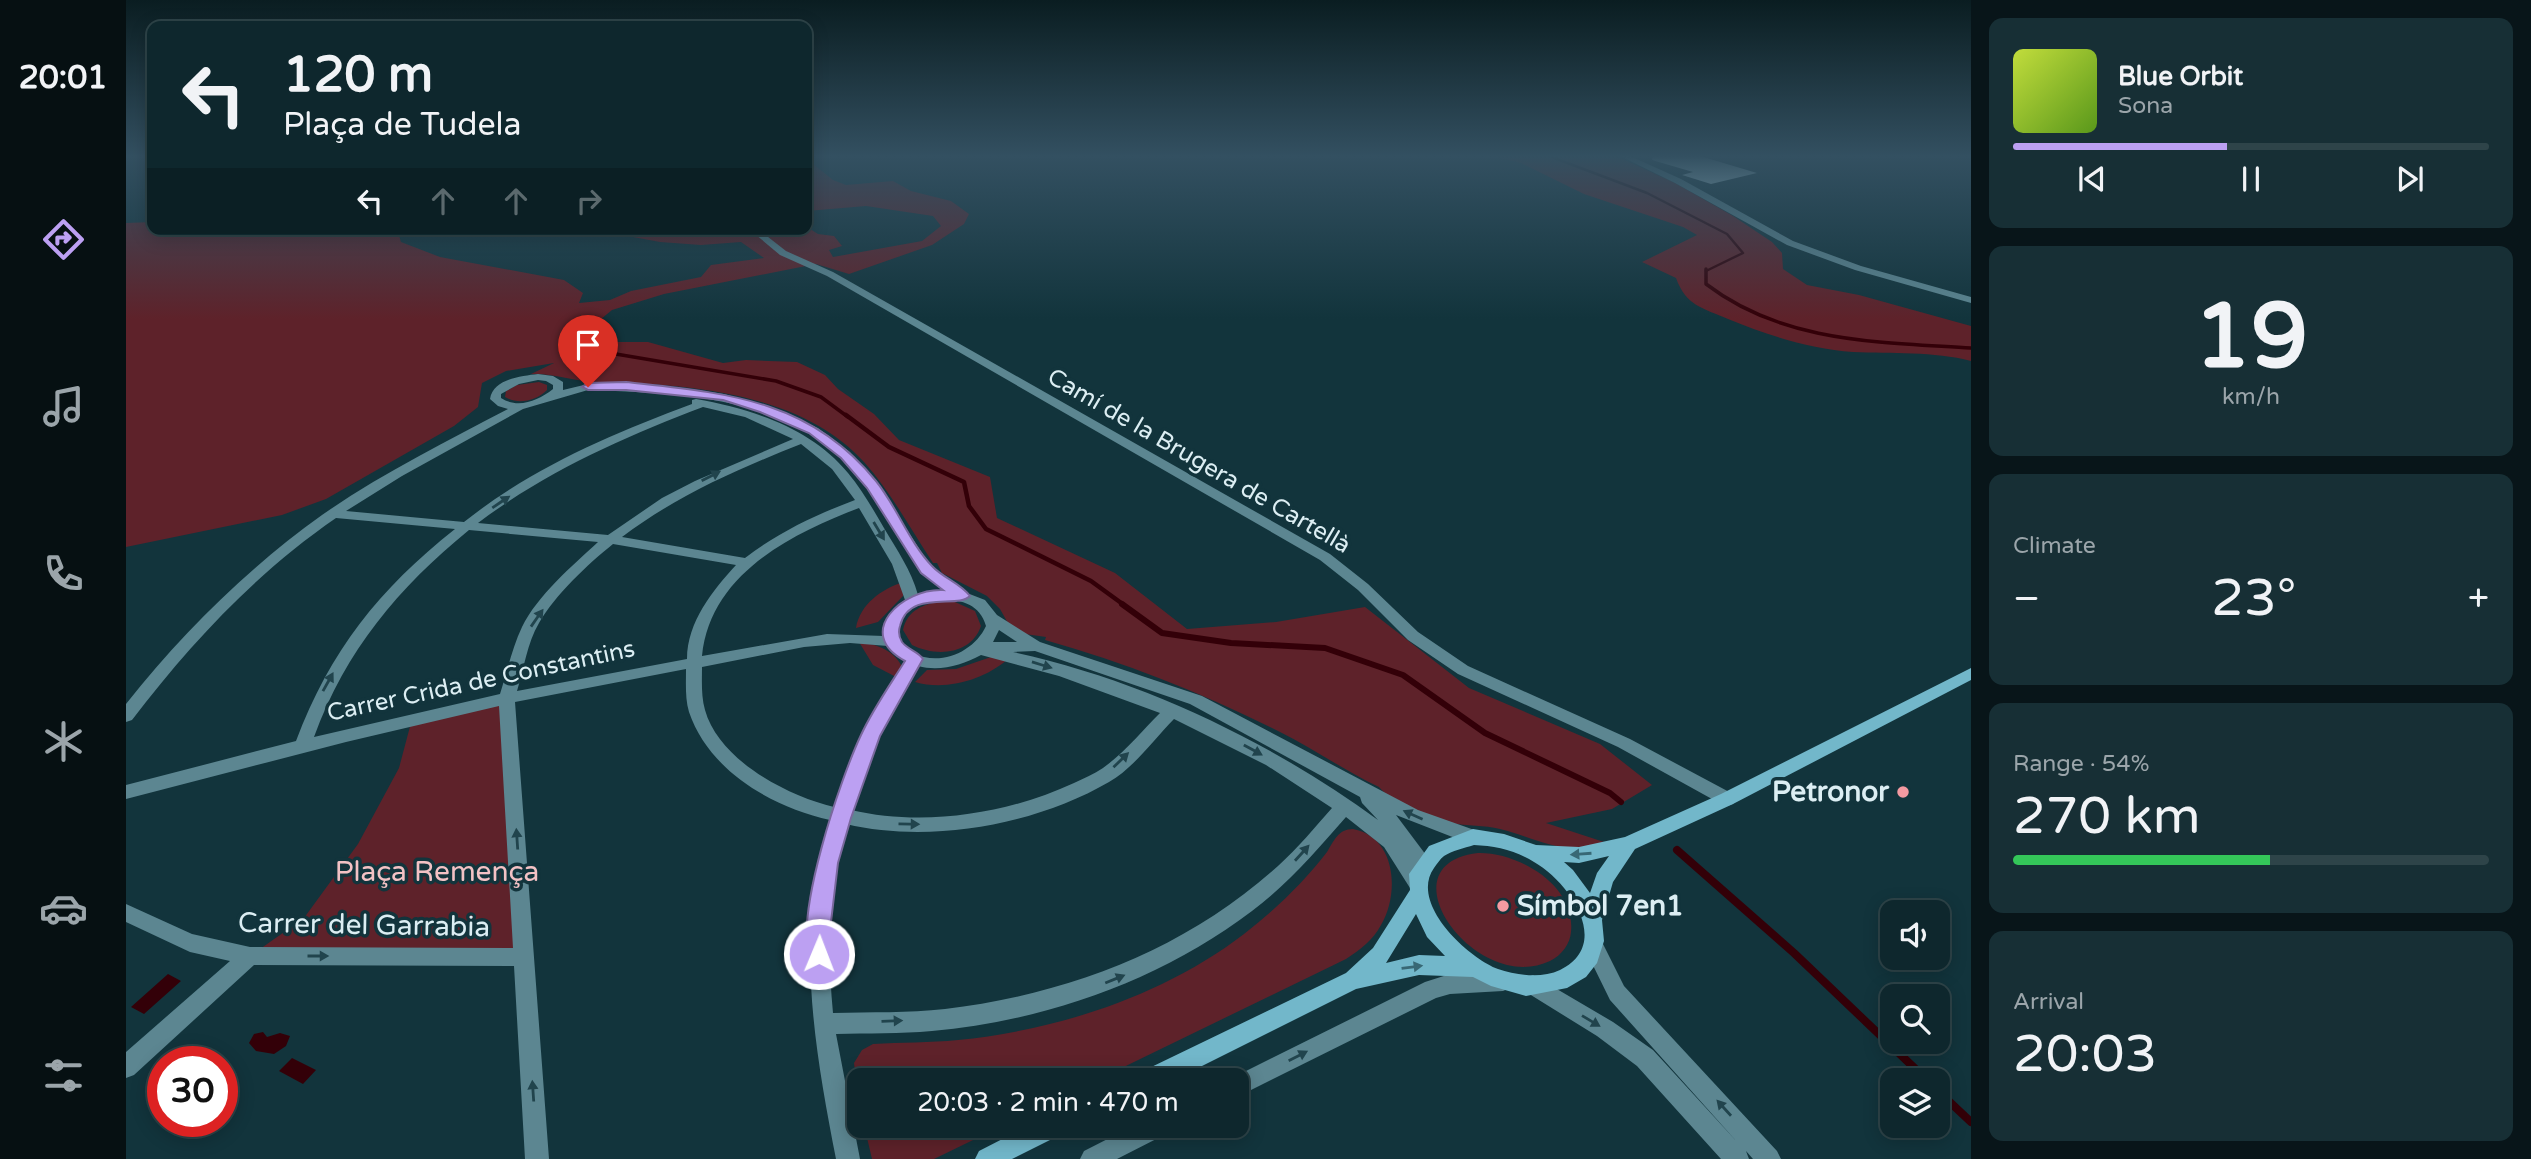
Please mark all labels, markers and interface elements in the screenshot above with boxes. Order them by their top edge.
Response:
text: 120 m [283,46,433,105]
icon: left [168,49,259,140]
text: 20:01 [19,59,107,97]
text: Blue Orbit [2118,61,2243,92]
text: Sona [2118,92,2173,120]
text: Plaça de Tudela [283,106,522,144]
icon: previous [2073,160,2111,198]
icon: pause [2232,160,2270,198]
icon: next [2391,160,2429,198]
icon: left [351,182,389,220]
icon: ahead [424,182,462,220]
icon: ahead [497,182,535,220]
icon: right [570,182,608,220]
icon: directions [39,215,88,264]
text: 19 [2194,282,2308,392]
pin [558,315,618,387]
icon: arrive [569,326,607,364]
street label: Camí de la Brugera de Cartellà [1042,362,1356,560]
icon: music [39,382,88,431]
text: km/h [2222,383,2280,411]
one-way arrow [701,471,721,482]
one-way arrow [491,495,511,508]
one-way arrow [873,521,885,541]
text: Climate [2013,532,2096,560]
icon: phone [39,549,88,598]
text: 23° [2211,567,2296,630]
text: − [2013,576,2040,622]
text: + [2468,576,2489,622]
one-way arrow [530,609,544,627]
street label: Carrer Crida de Constantins [324,634,638,728]
one-way arrow [1032,661,1053,671]
one-way arrow [322,672,334,692]
icon: climate [39,717,88,766]
one-way arrow [1243,744,1263,756]
text: Range · 54% [2013,750,2149,778]
one-way arrow [1113,752,1129,768]
place label: Petronor [1772,775,1890,809]
marker: Petronor [1895,784,1911,800]
text: 270 km [2013,785,2201,848]
one-way arrow [1403,809,1424,820]
one-way arrow [898,818,920,830]
one-way arrow [511,828,522,850]
one-way arrow [1293,845,1309,862]
one-way arrow [1570,848,1592,859]
park label: Plaça Remença [335,855,539,889]
icon: car [39,884,88,933]
place label: Símbol 7en1 [1517,889,1684,923]
marker: Símbol 7en1 [1495,898,1511,914]
map controls [1880,900,1950,1138]
button: sound [1880,900,1950,970]
street label: Carrer del Garrabia [238,906,490,944]
position arrow [782,917,856,991]
one-way arrow [307,950,329,962]
one-way arrow [1401,961,1423,972]
one-way arrow [1104,973,1125,984]
button: search [1880,984,1950,1054]
text: Arrival [2013,988,2084,1016]
one-way arrow [1581,1014,1600,1027]
one-way arrow [882,1016,904,1027]
text: 20:03 [2013,1023,2157,1086]
speed limit sign: 30 [147,1046,238,1137]
one-way arrow [1288,1050,1308,1061]
icon: filters [39,1051,88,1100]
button: layers [1880,1068,1950,1138]
one-way arrow [527,1080,538,1102]
text: 20:03 · 2 min · 470 m [917,1087,1179,1118]
one-way arrow [1716,1099,1732,1117]

